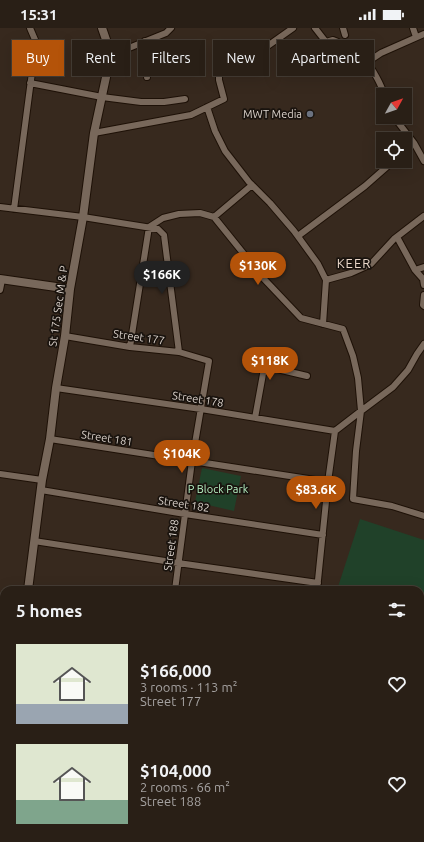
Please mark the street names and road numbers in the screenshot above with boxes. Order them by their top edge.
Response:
street label: St 175 Sec M & P [46,264,70,347]
street label: Street 177 [112,327,166,347]
street label: Street 178 [171,389,225,409]
street label: Street 181 [80,428,134,448]
street label: Street 182 [157,494,211,514]
street label: Street 188 [161,518,181,572]

